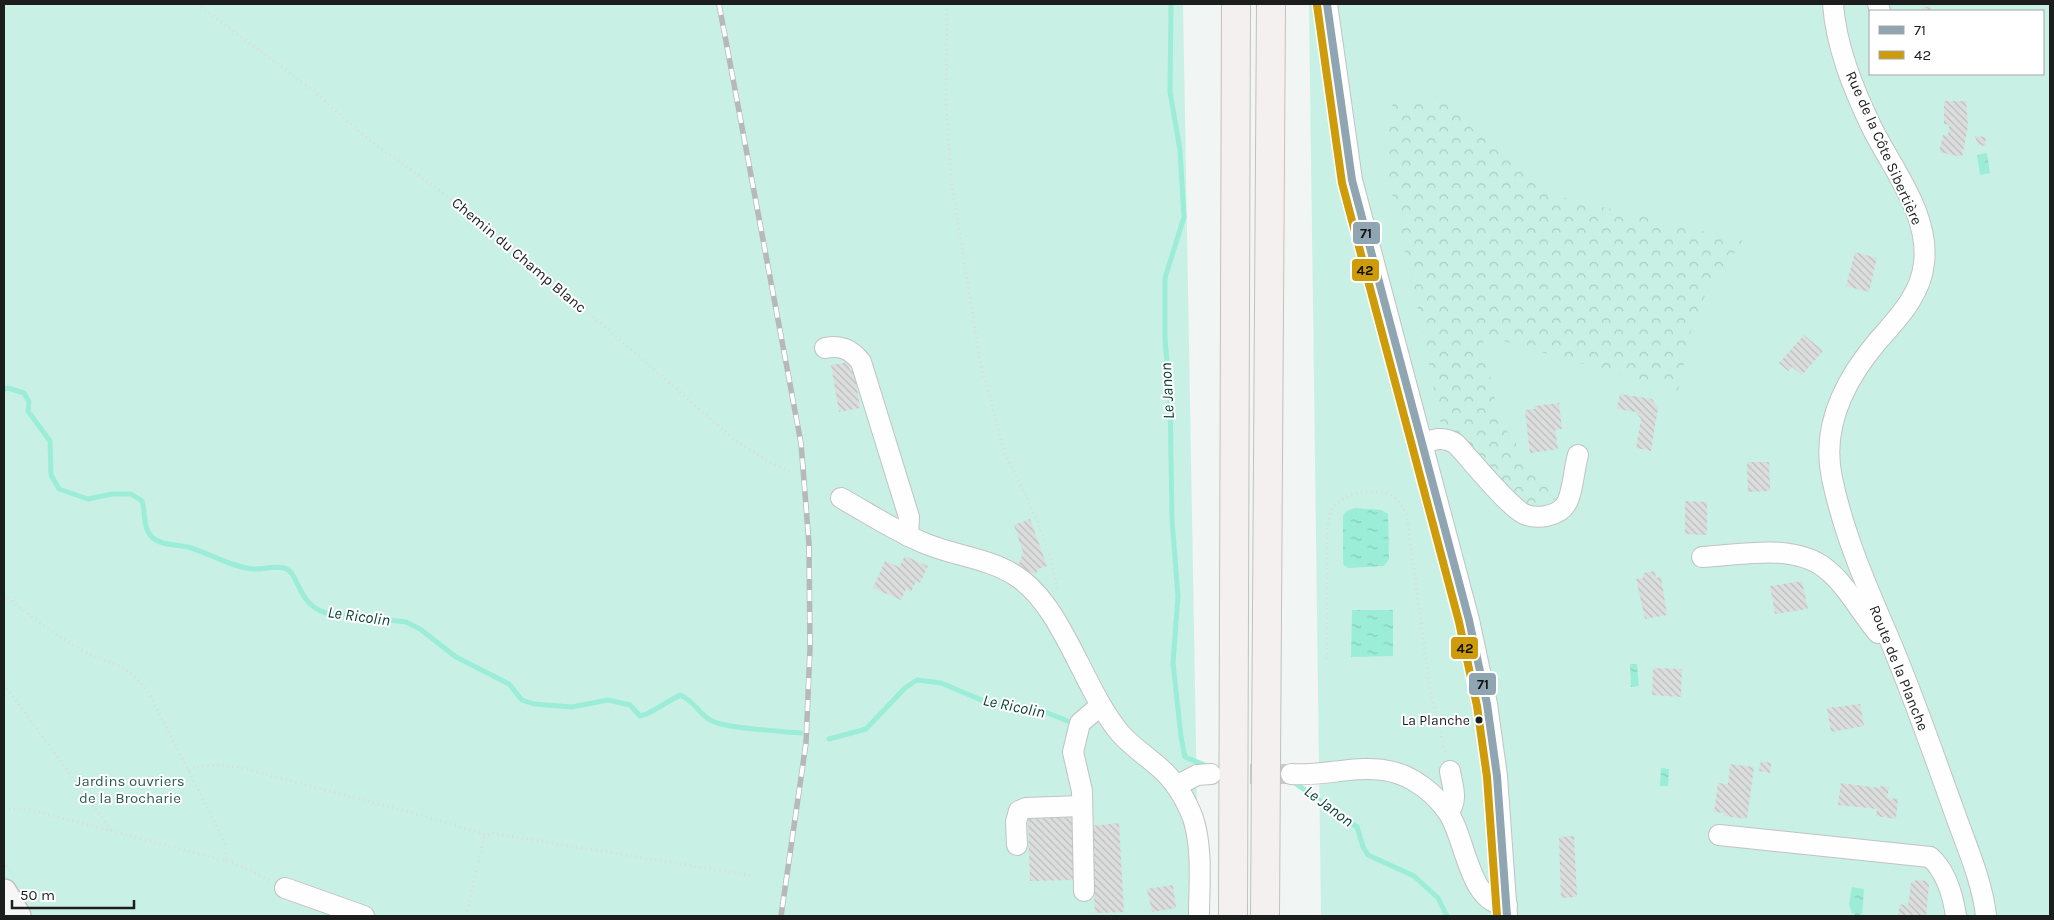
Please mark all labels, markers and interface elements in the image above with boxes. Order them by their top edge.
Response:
legend [1869,10,2044,75]
text: 71 [1914,21,1926,39]
text: 42 [1914,46,1931,64]
street label: Rue de la Côte Sibertière [1842,68,1926,228]
street label: Chemin du Champ Blanc [448,193,590,317]
line badge: 71 [1352,221,1381,245]
text: 71 [1360,225,1372,242]
line badge: 42 [1351,258,1380,282]
text: 42 [1357,262,1373,279]
water label: Le Janon [1156,362,1178,420]
water label: Le Ricolin [326,602,392,630]
street label: Route de la Planche [1866,603,1932,733]
line badge: 42 [1450,636,1479,660]
text: 42 [1457,640,1473,657]
line badge: 71 [1468,672,1497,696]
text: 71 [1477,676,1489,693]
water label: Le Ricolin [981,690,1047,722]
place label: La Planche [1402,712,1470,729]
marker: La Planche [1474,715,1484,725]
park label: Jardins ouvriers de la Brocharie [75,772,185,807]
water label: Le Janon [1301,781,1357,831]
scale bar [12,878,135,910]
text: 50 m [20,886,55,904]

